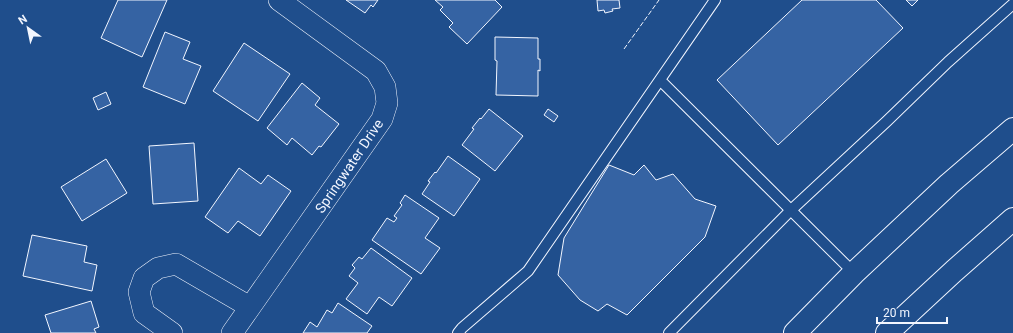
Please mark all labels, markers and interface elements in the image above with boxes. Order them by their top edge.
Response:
north arrow [8,8,48,48]
text: N [16,12,30,28]
street label: Springwater Drive [312,116,386,216]
scale bar [877,299,947,325]
text: 20 m [883,306,910,320]

